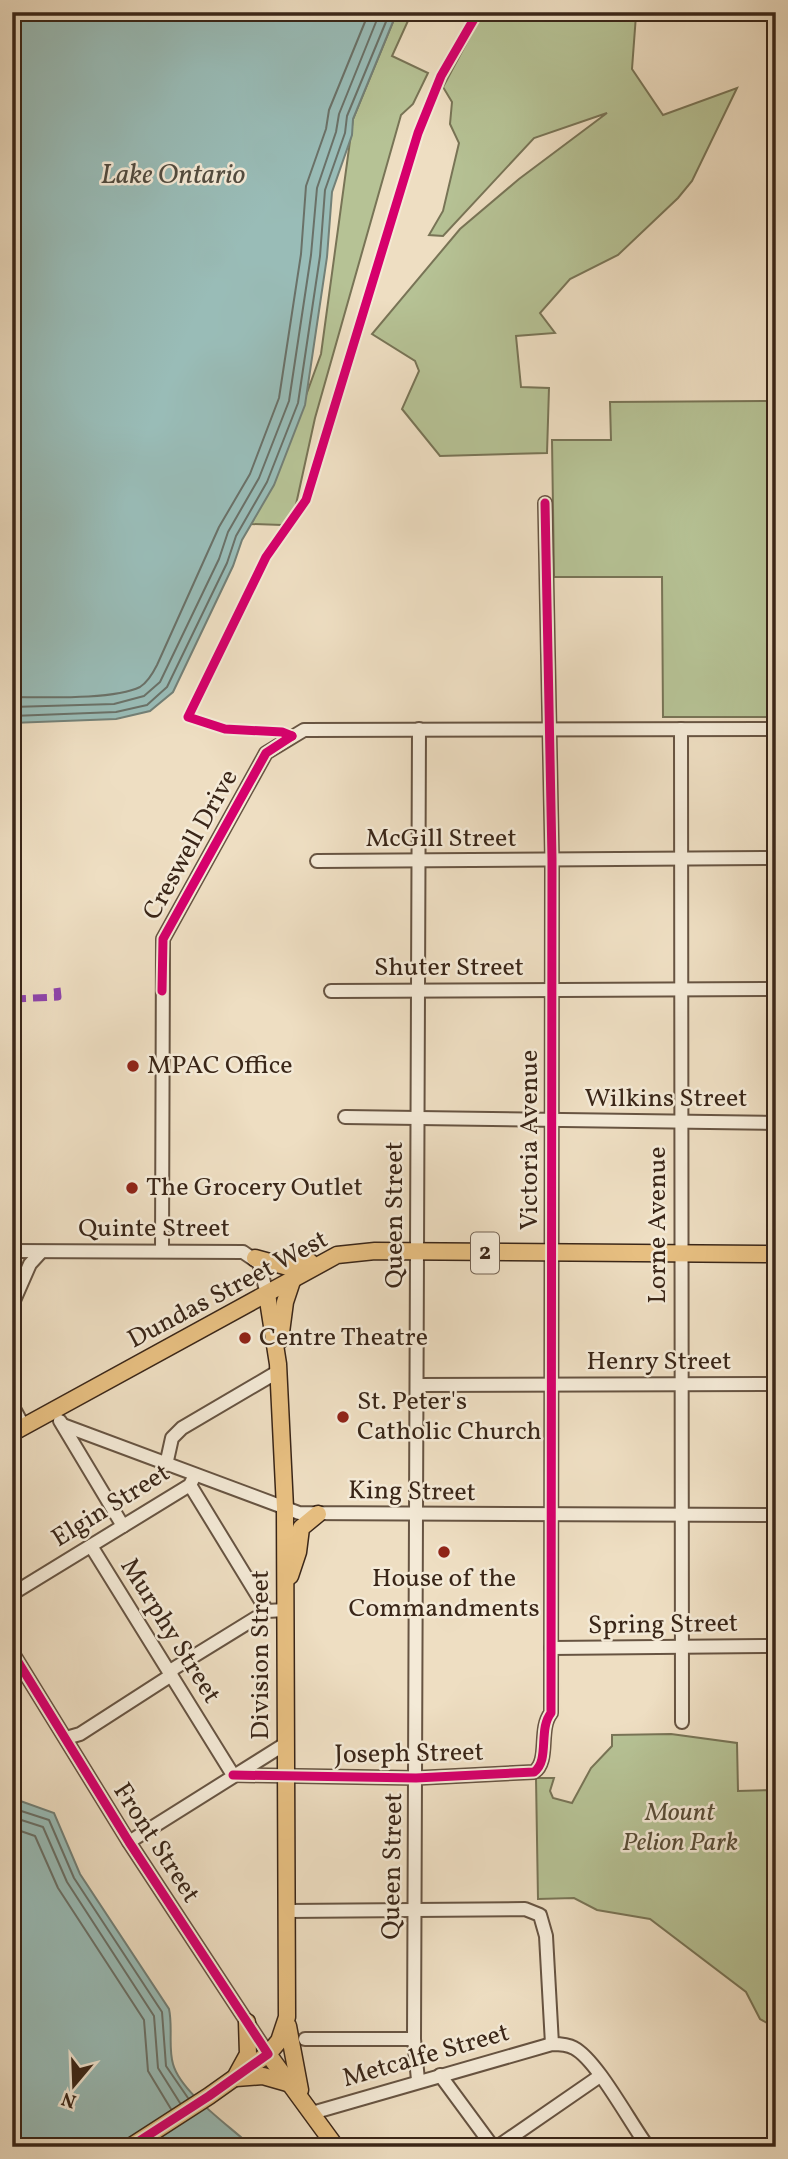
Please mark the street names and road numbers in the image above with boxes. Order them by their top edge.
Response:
street label: Creswell Drive [135,763,247,927]
street label: McGill Street [365,821,517,857]
street label: Shuter Street [374,950,524,986]
street label: Victoria Avenue [512,1050,548,1230]
street label: Wilkins Street [585,1081,747,1117]
street label: Queen Street [377,1141,413,1289]
street label: Lorne Avenue [640,1146,676,1304]
street label: Quinte Street [78,1211,230,1247]
street label: Dundas Street West [121,1222,335,1358]
road number: 2 [471,1232,499,1274]
street label: Henry Street [587,1344,731,1380]
street label: Elgin Street [45,1455,177,1557]
street label: King Street [348,1473,476,1511]
street label: Murphy Street [111,1552,229,1710]
street label: Division Street [243,1570,279,1740]
street label: Spring Street [588,1606,738,1644]
street label: Joseph Street [334,1735,484,1773]
street label: Front Street [104,1776,208,1910]
street label: Queen Street [374,1792,412,1940]
street label: Metcalfe Street [338,2015,514,2097]

